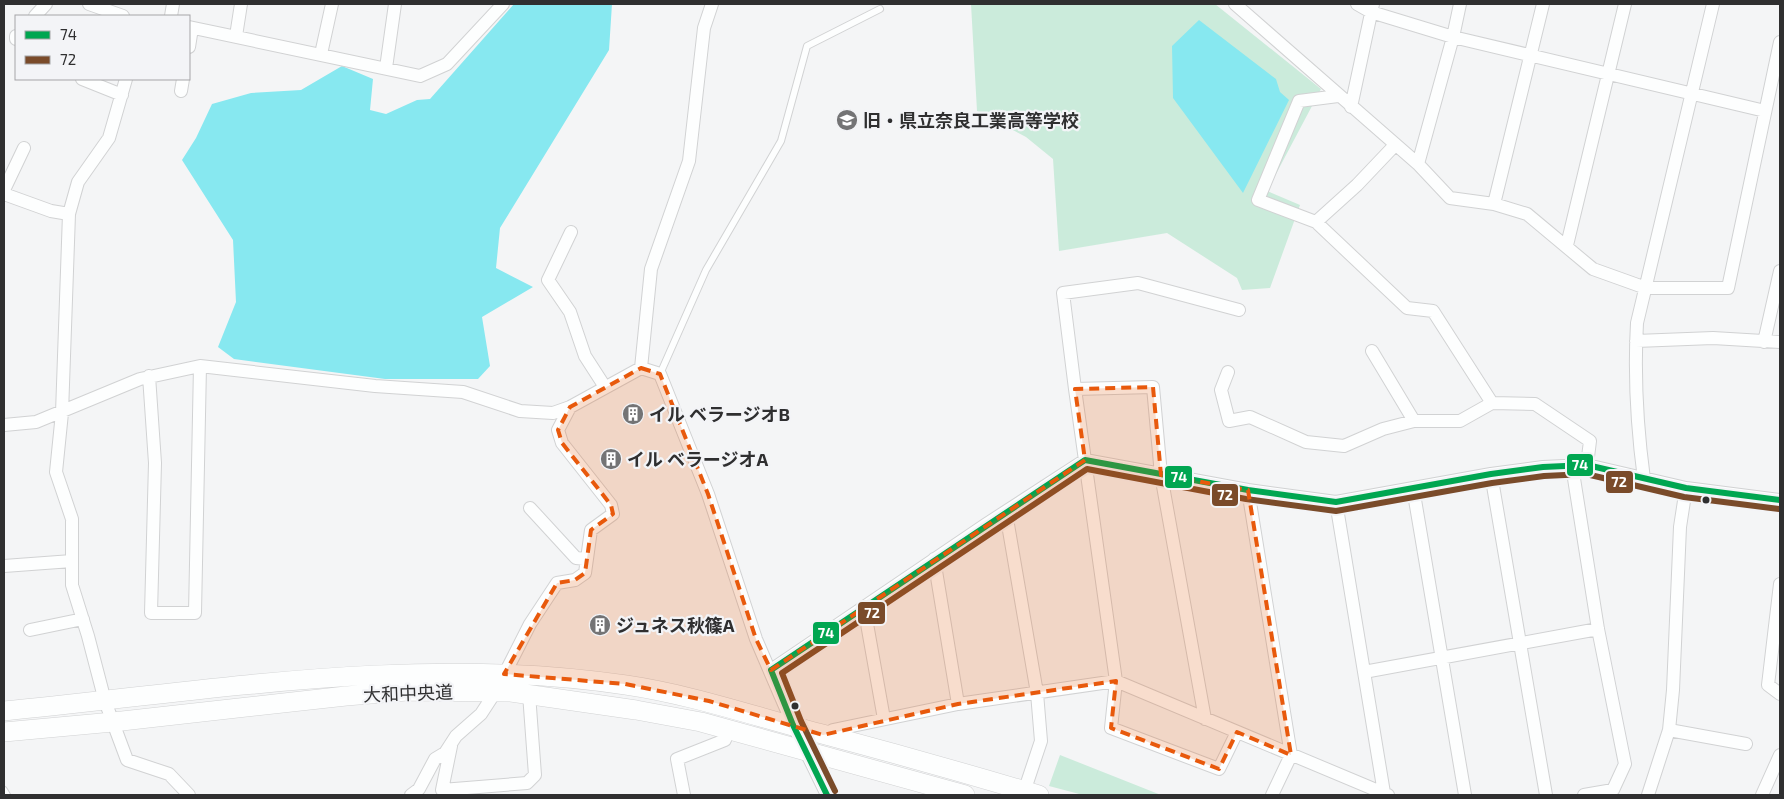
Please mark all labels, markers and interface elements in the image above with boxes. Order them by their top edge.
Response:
legend [15,15,190,80]
text: 74 [60,25,77,43]
text: 72 [60,50,76,68]
school or university icon: 旧・県立奈良工業高等学校 [835,108,859,132]
place label: 旧・県立奈良工業高等学校 [863,109,1079,131]
building icon: イル ベラージオB [621,402,645,426]
place label: イル ベラージオB [649,403,790,425]
building icon: イル ベラージオA [599,447,623,471]
place label: イル ベラージオA [627,448,769,470]
line badge: 74 [1566,453,1594,477]
text: 74 [1572,456,1588,473]
line badge: 74 [1164,465,1193,489]
text: 74 [1171,468,1187,485]
line badge: 72 [1605,470,1634,494]
text: 72 [1611,473,1627,490]
line badge: 72 [1211,483,1239,507]
text: 72 [1217,486,1233,503]
unlabelled marker [1701,495,1711,505]
line badge: 72 [857,601,886,625]
text: 72 [864,604,880,621]
building icon: ジュネス秋篠A [588,613,612,637]
place label: ジュネス秋篠A [616,614,735,636]
line badge: 74 [812,621,840,645]
text: 74 [818,624,834,641]
street label: 大和中央道 [363,680,453,706]
unlabelled marker [790,701,800,711]

